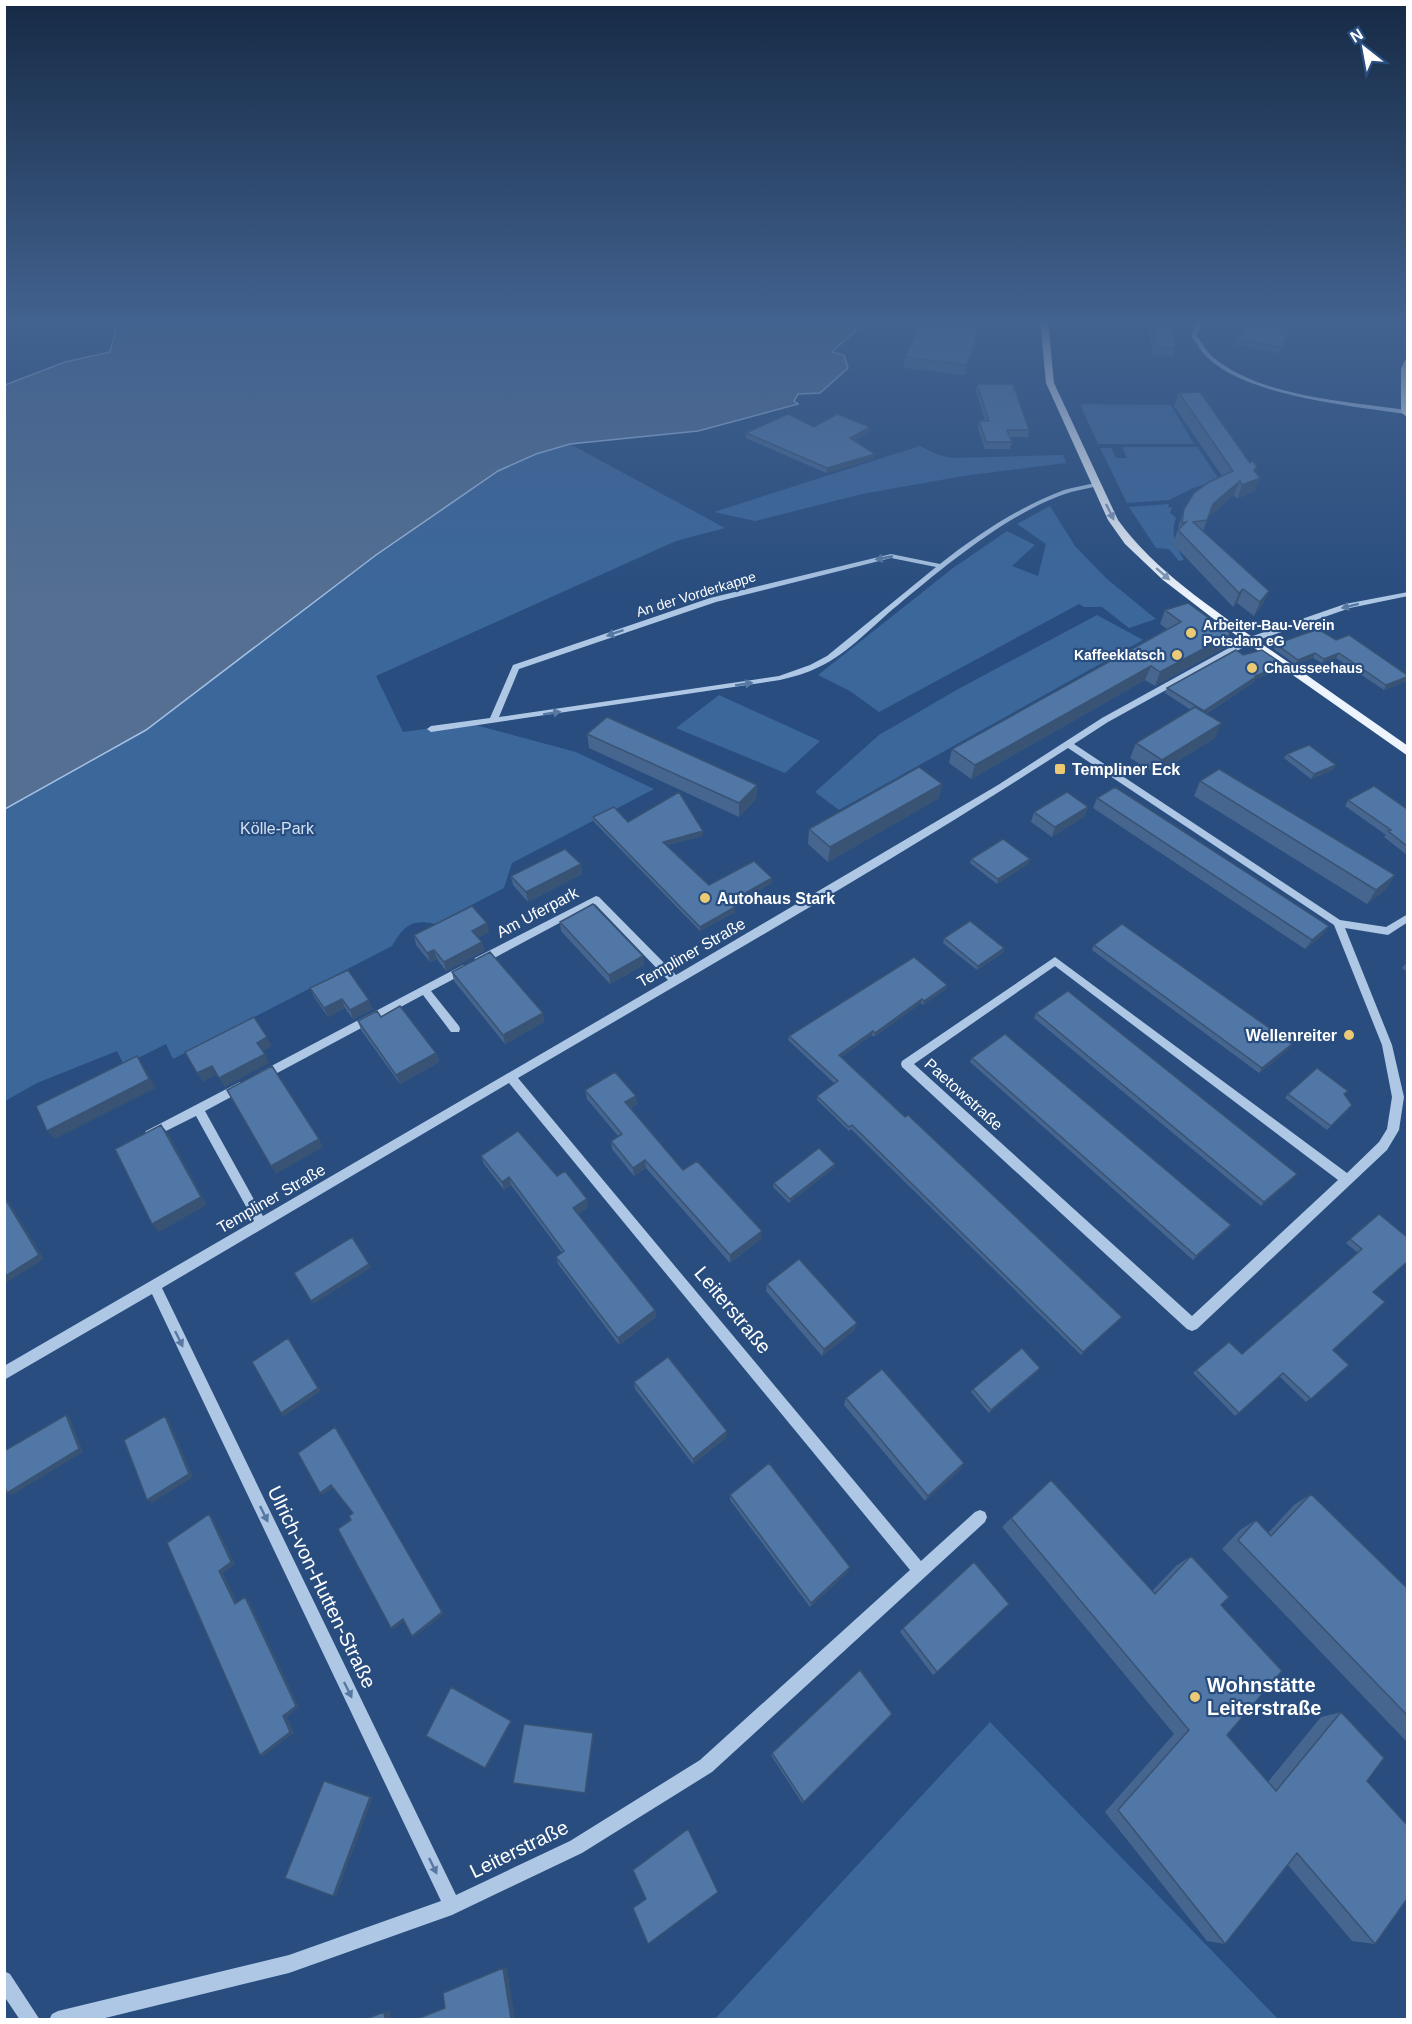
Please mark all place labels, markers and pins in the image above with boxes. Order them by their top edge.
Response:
place label: Arbeiter-Bau-Verein Potsdam eG [1203,617,1334,649]
marker: Arbeiter-Bau-Verein Potsdam eG [1184,626,1198,640]
place label: Kaffeeklatsch [1074,647,1165,663]
marker: Kaffeeklatsch [1170,648,1184,662]
place label: Chausseehaus [1264,660,1363,676]
marker: Chausseehaus [1245,661,1259,675]
place label: Templiner Eck [1072,761,1180,778]
marker: Templiner Eck [1053,762,1067,776]
place label: Autohaus Stark [717,890,835,907]
marker: Autohaus Stark [698,891,712,905]
place label: Wellenreiter [1246,1027,1337,1044]
marker: Wellenreiter [1342,1028,1356,1042]
place label: Wohnstätte Leiterstraße [1207,1674,1322,1719]
marker: Wohnstätte Leiterstraße [1188,1690,1202,1704]

